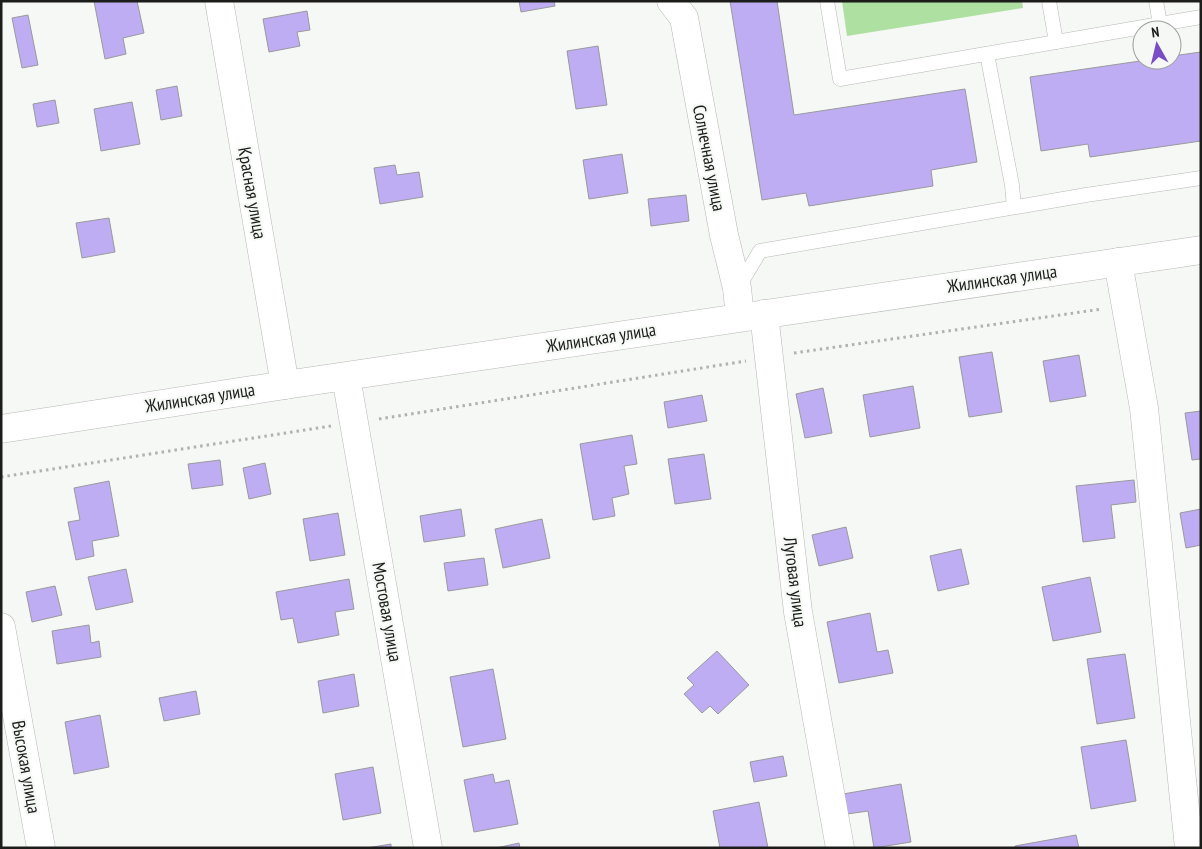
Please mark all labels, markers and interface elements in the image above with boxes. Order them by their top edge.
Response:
north arrow [1132,20,1182,70]
text: N [1150,23,1160,42]
street label: Солнечная улица [688,103,731,213]
street label: Красная улица [233,145,272,241]
street label: Жилинская улица [944,259,1058,298]
street label: Жилинская улица [543,317,657,358]
street label: Жилинская улица [142,377,256,418]
street label: Луговая улица [778,535,812,628]
street label: Мостовая улица [367,560,408,664]
street label: Высокая улица [7,719,46,815]

